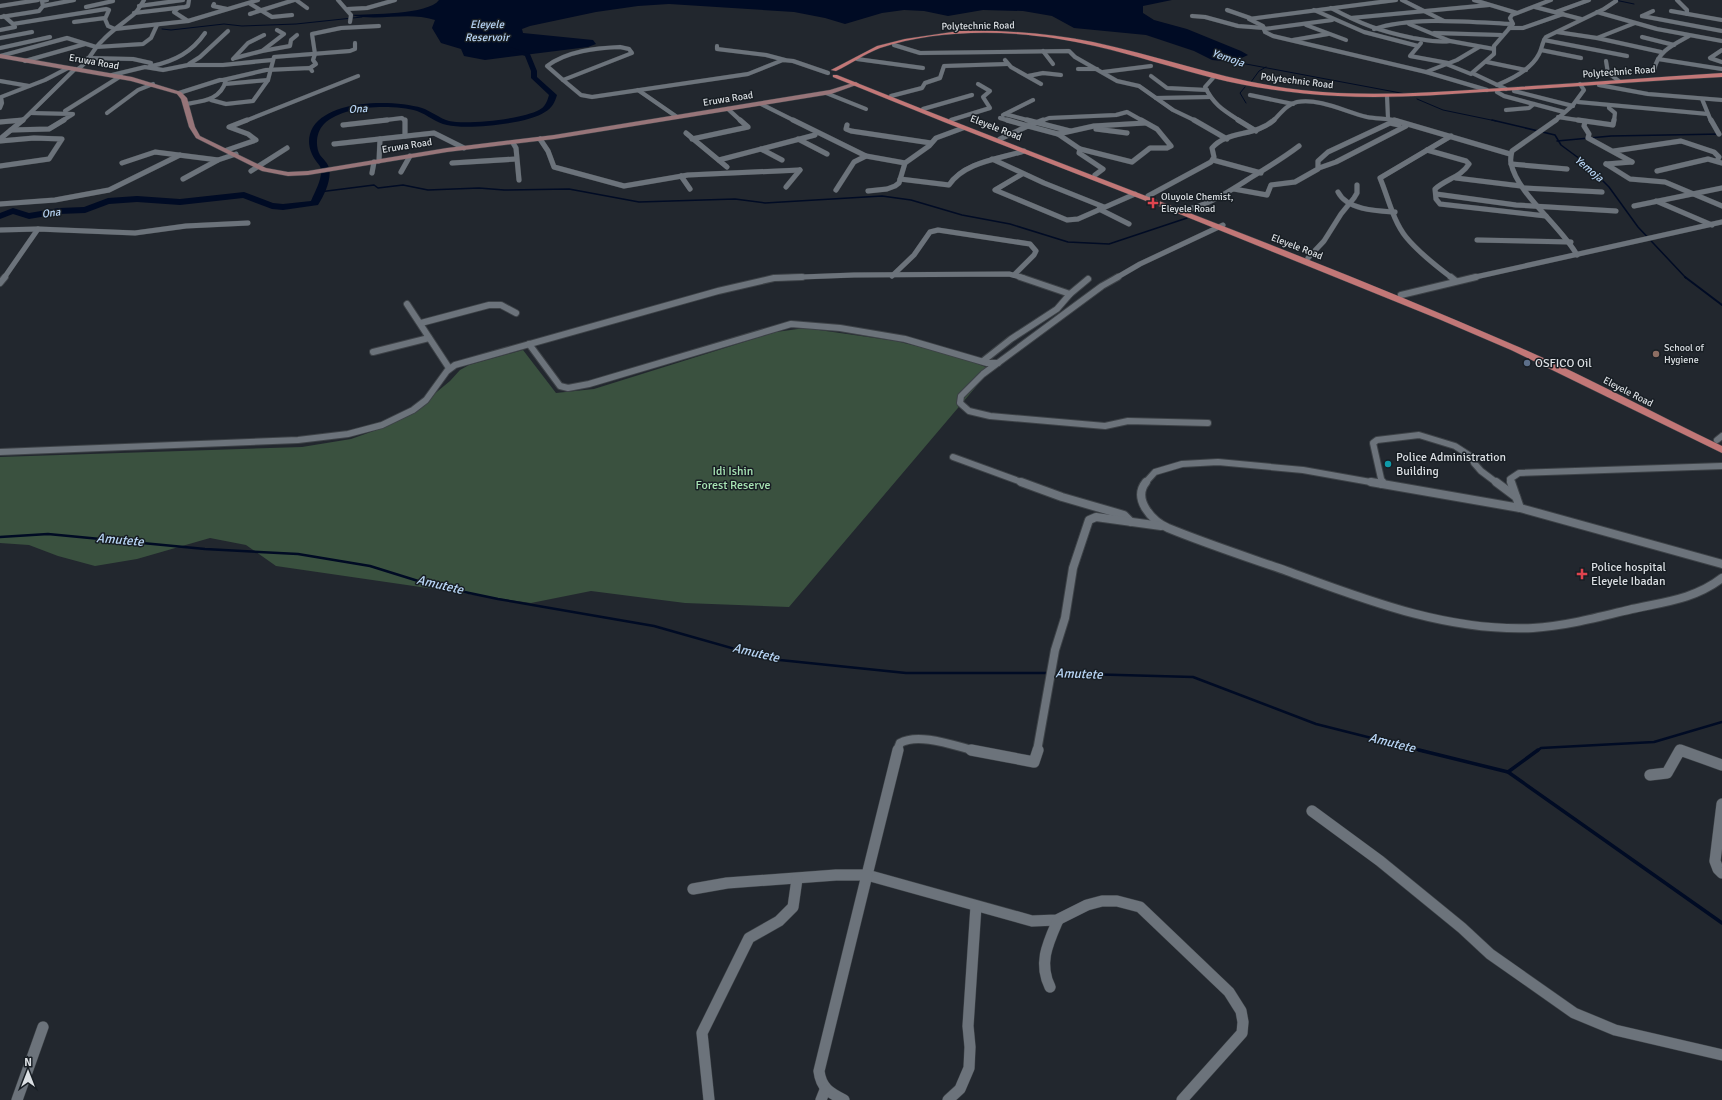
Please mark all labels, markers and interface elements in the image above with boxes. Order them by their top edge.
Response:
water label: Eleyele Reservoir [465,18,511,44]
street label: Polytechnic Road [941,19,1015,33]
water label: Yemoja [1210,46,1246,70]
street label: Eruwa Road [68,52,120,72]
street label: Polytechnic Road [1582,63,1656,81]
street label: Polytechnic Road [1260,71,1334,91]
street label: Eruwa Road [702,89,754,109]
water label: Ona [348,102,368,116]
street label: Eleyele Road [968,113,1024,143]
street label: Eruwa Road [381,136,433,156]
water label: Yemoja [1572,153,1606,185]
place label: Oluyole Chemist, Eleyele Road [1161,191,1234,215]
marker: Oluyole Chemist, Eleyele Road [1148,198,1158,208]
water label: Ona [41,205,62,221]
street label: Eleyele Road [1269,232,1325,262]
place label: School of Hygiene [1664,342,1704,366]
marker: School of Hygiene [1651,349,1661,359]
place label: OSFICO Oil [1535,356,1592,371]
marker: OSFICO Oil [1522,358,1532,368]
street label: Eleyele Road [1601,374,1655,410]
place label: Police Administration Building [1396,450,1506,479]
marker: Police Administration Building [1383,459,1393,469]
park label: Idi Ishin Forest Reserve [696,464,770,493]
water label: Amutete [96,530,146,550]
place label: Police hospital Eleyele Ibadan [1591,560,1667,589]
marker: Police hospital Eleyele Ibadan [1576,568,1588,580]
water label: Amutete [415,572,466,598]
water label: Amutete [731,640,782,666]
water label: Amutete [1055,665,1104,683]
water label: Amutete [1367,730,1418,757]
north arrow [8,1052,48,1092]
text: N [24,1056,32,1069]

